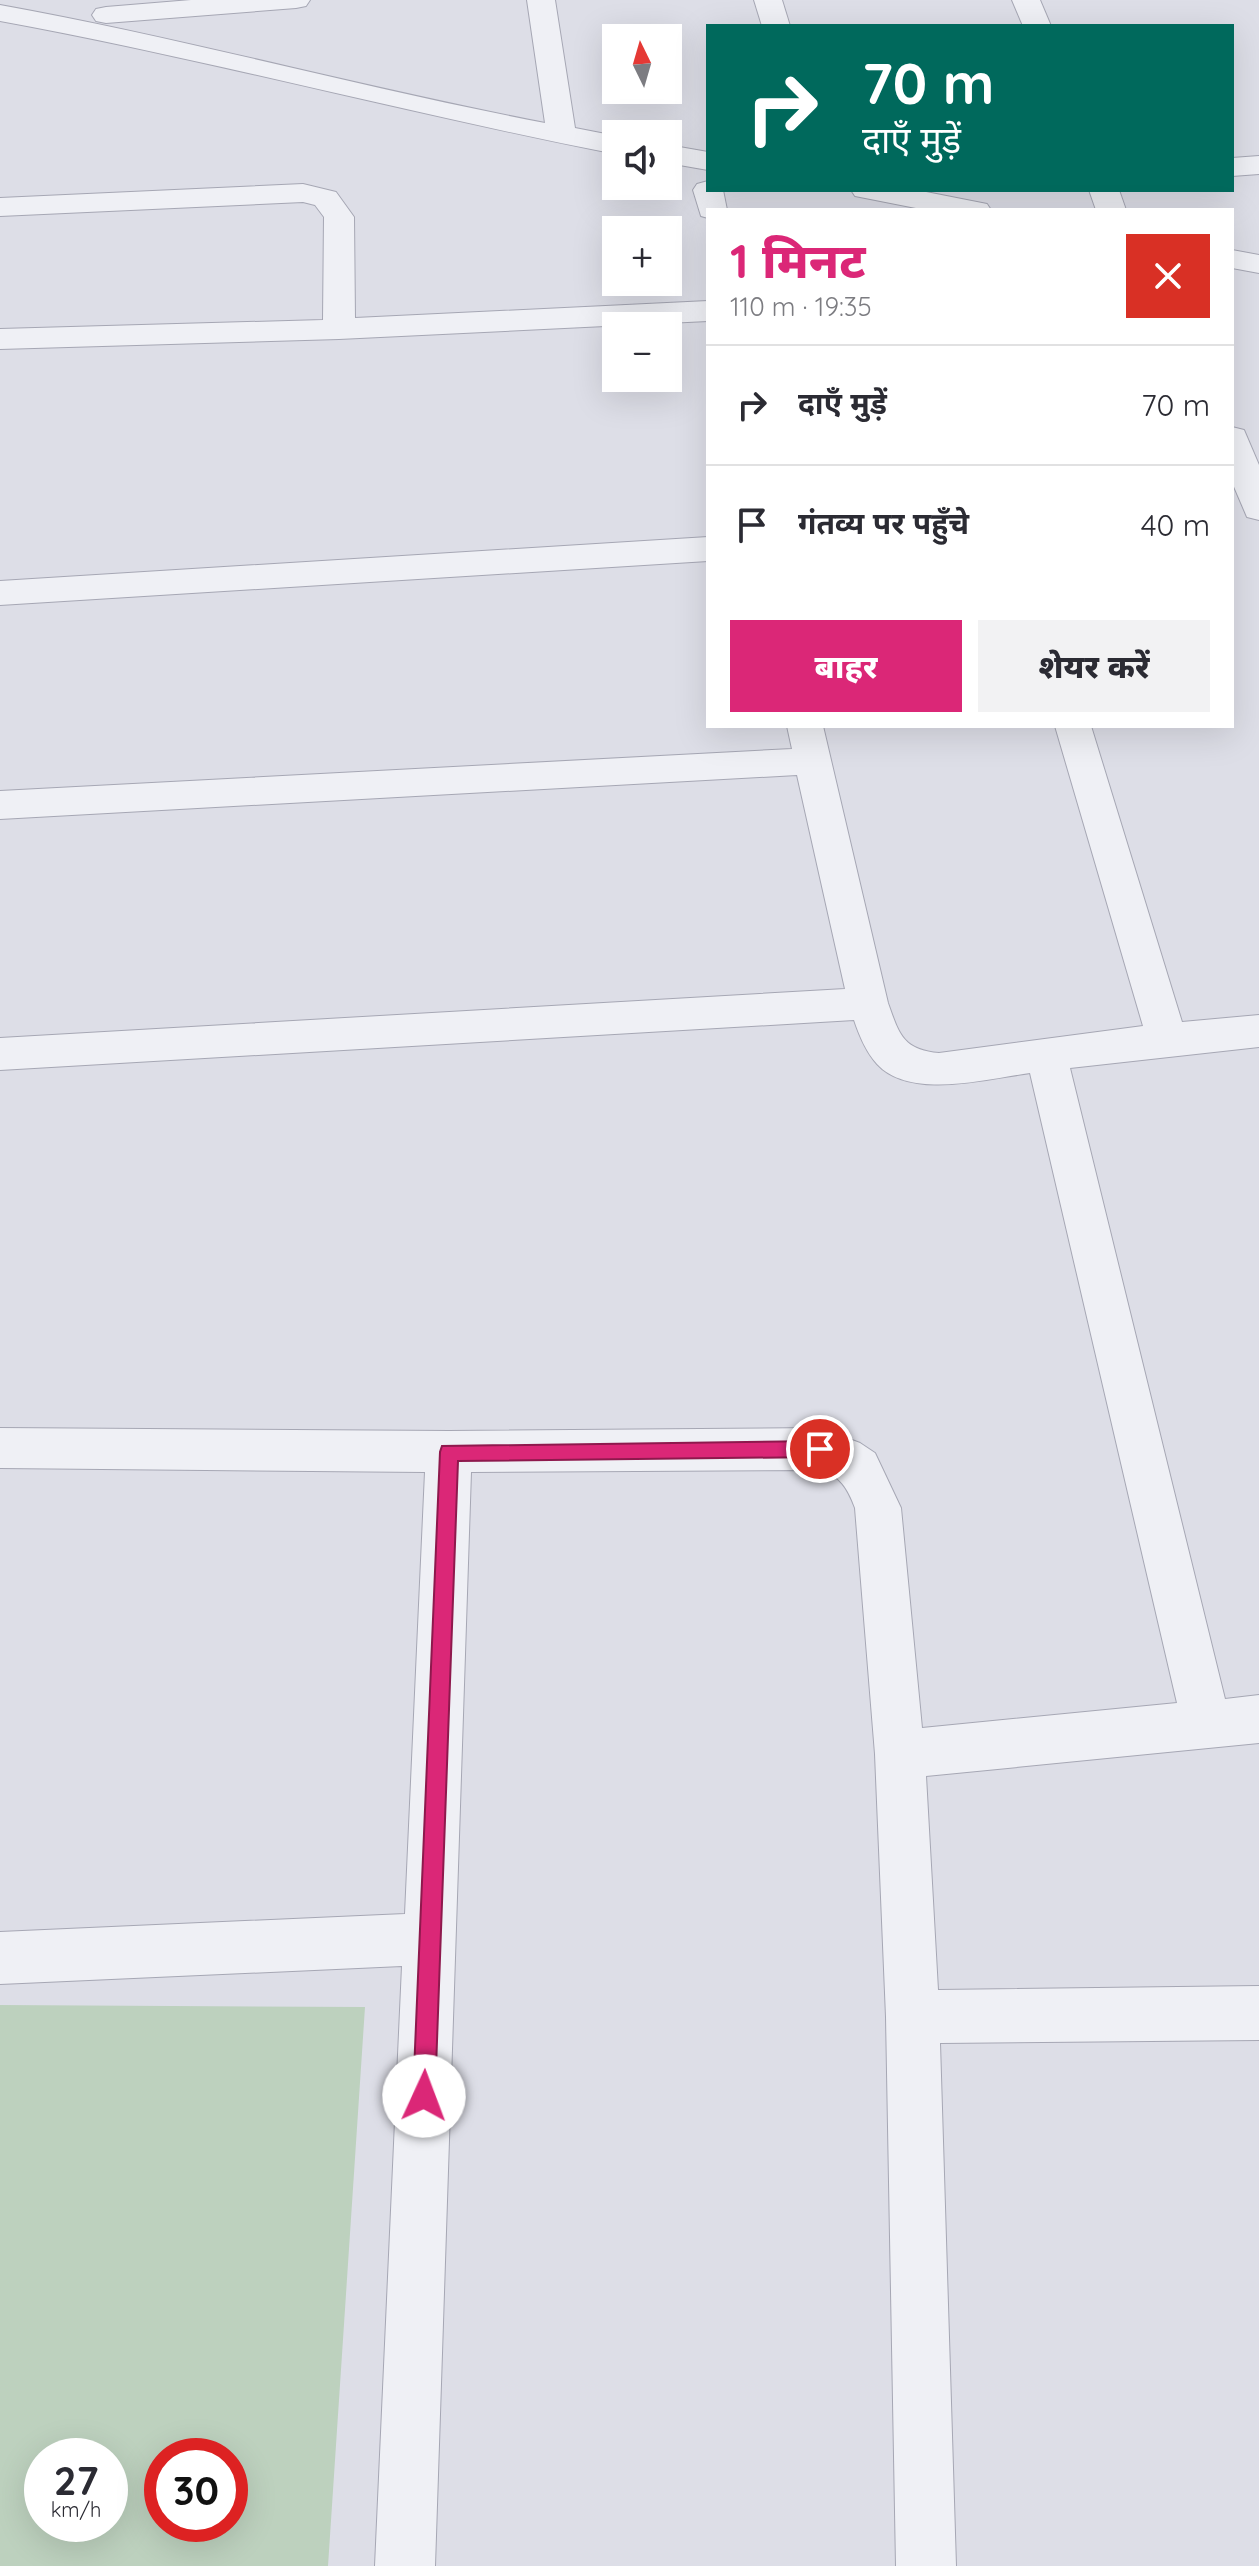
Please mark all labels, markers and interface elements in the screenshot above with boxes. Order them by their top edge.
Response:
north arrow [602,24,682,104]
map controls [602,24,682,392]
text: 70 m [862,48,994,118]
icon: right [730,56,834,160]
text: दाएँ मुड़ें [862,117,961,162]
button: sound [602,120,682,200]
button: + [602,216,682,296]
text: 1 मिनट [730,230,865,290]
button: close [1126,234,1210,318]
text: 110 m · 19:35 [730,290,872,323]
button: − [602,312,682,392]
icon: right [730,383,774,427]
text: दाएँ मुड़ें [798,384,887,422]
text: 70 m [1141,386,1210,424]
icon: arrive [730,503,774,547]
text: गंतव्य पर पहुँचे [798,504,969,542]
text: 40 m [1141,506,1210,544]
button: बाहर [730,620,962,712]
button: शेयर करें [978,620,1210,712]
pin [786,1415,854,1483]
icon: arrive [798,1427,842,1471]
position arrow [382,2054,466,2138]
speed limit sign: 30 [144,2438,248,2542]
text: 27 [54,2455,98,2505]
text: km/h [51,2497,101,2522]

